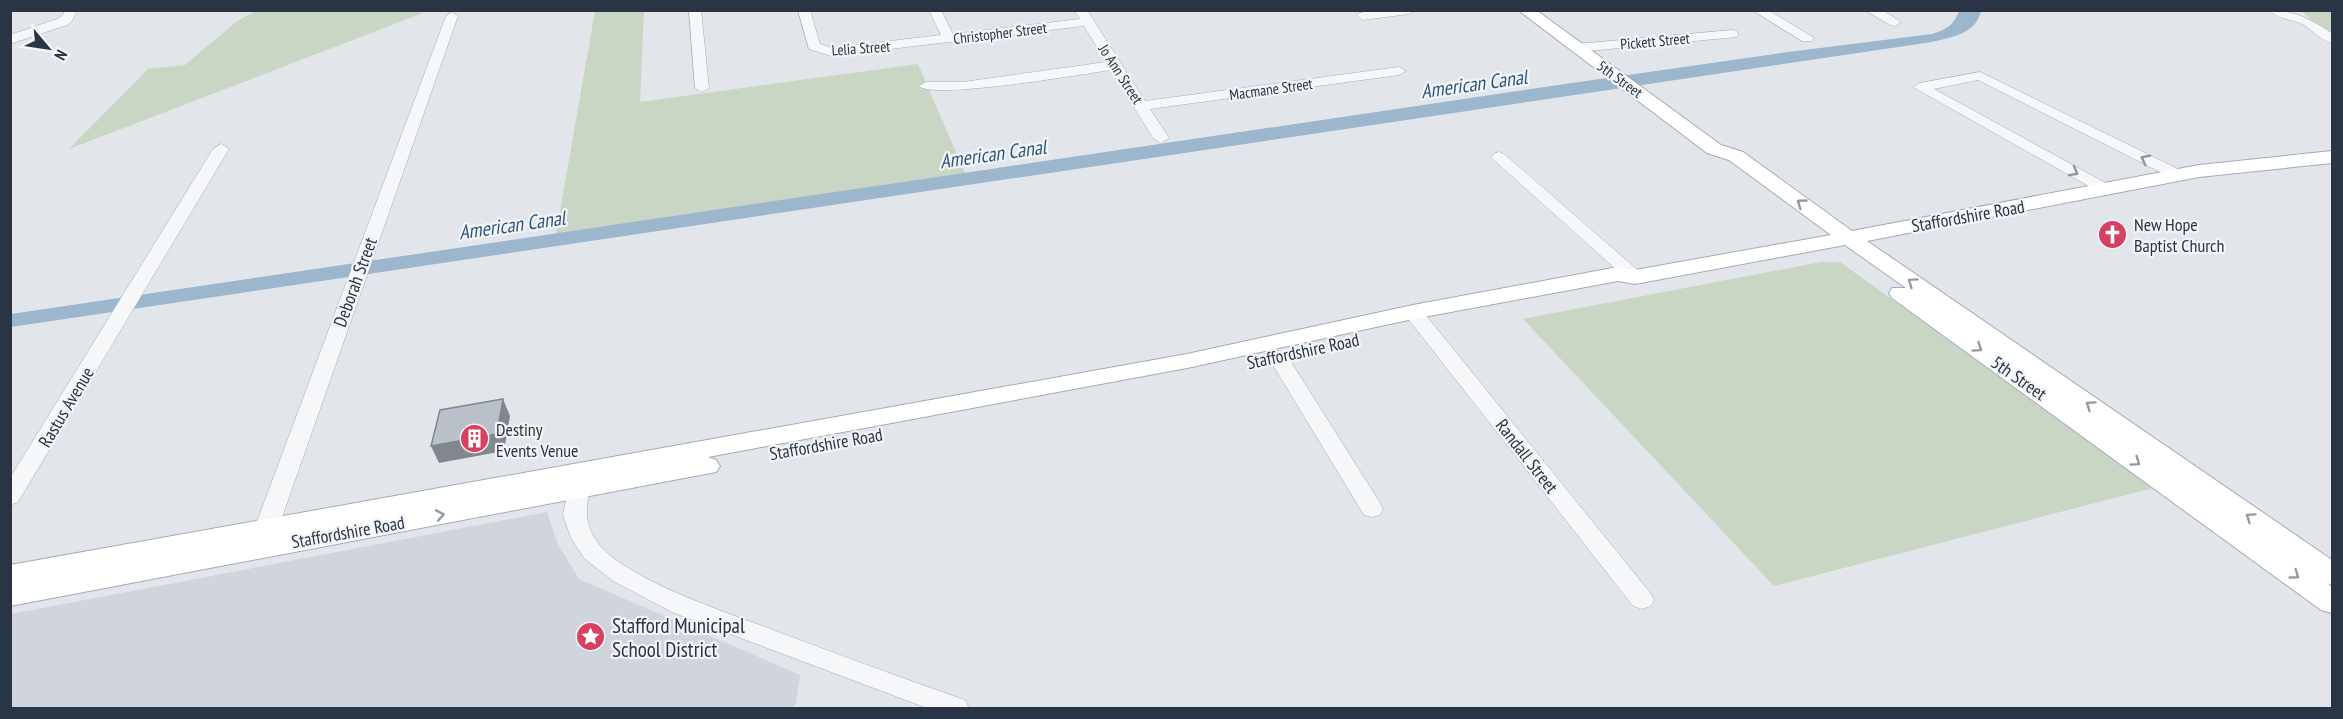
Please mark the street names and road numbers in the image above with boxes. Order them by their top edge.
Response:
street label: Christopher Street [952,18,1048,48]
street label: Pickett Street [1619,28,1691,54]
street label: Lelia Street [831,36,891,60]
street label: Jo Ann Street [1094,40,1147,107]
street label: 5th Street [1593,56,1647,102]
street label: Macmane Street [1228,74,1314,104]
street label: Staffordshire Road [1910,195,2026,237]
street label: Deborah Street [328,234,382,330]
street label: Staffordshire Road [1245,328,1361,374]
street label: 5th Street [1987,351,2051,405]
street label: Rastus Avenue [33,363,99,451]
street label: Randall Street [1491,414,1563,498]
street label: Staffordshire Road [768,423,884,465]
street label: Staffordshire Road [290,511,406,553]

